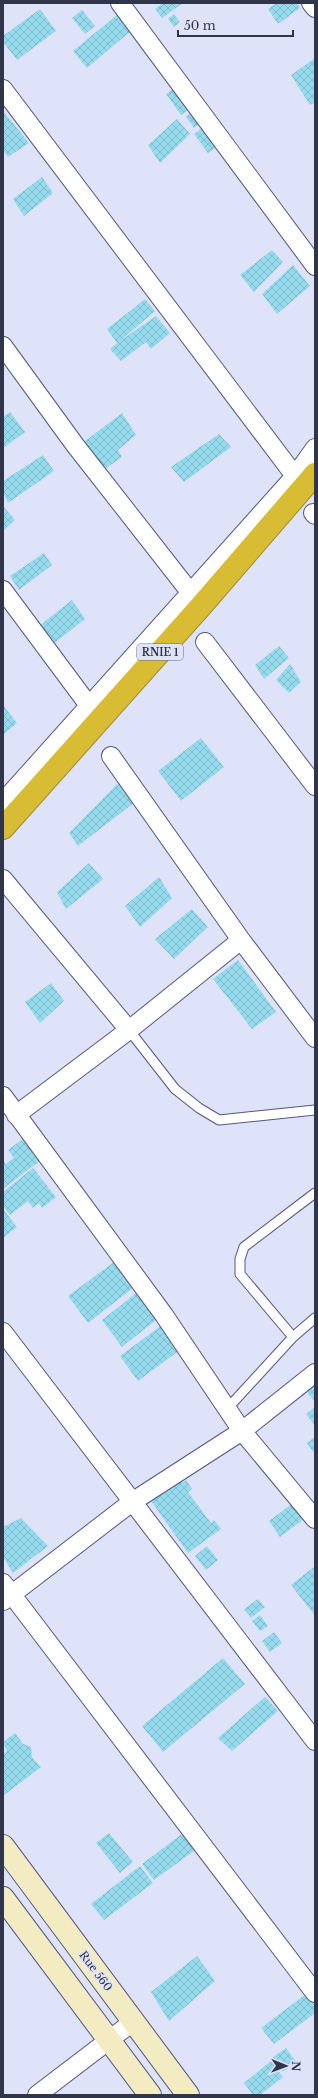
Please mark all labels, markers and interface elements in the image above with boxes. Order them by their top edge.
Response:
scale bar [178,12,293,38]
text: 50 m [184,18,216,33]
road number: RNIE 1 [137,644,183,660]
street label: Rue 560 [76,1948,116,1994]
north arrow [266,2046,306,2086]
text: N [289,2061,303,2072]

